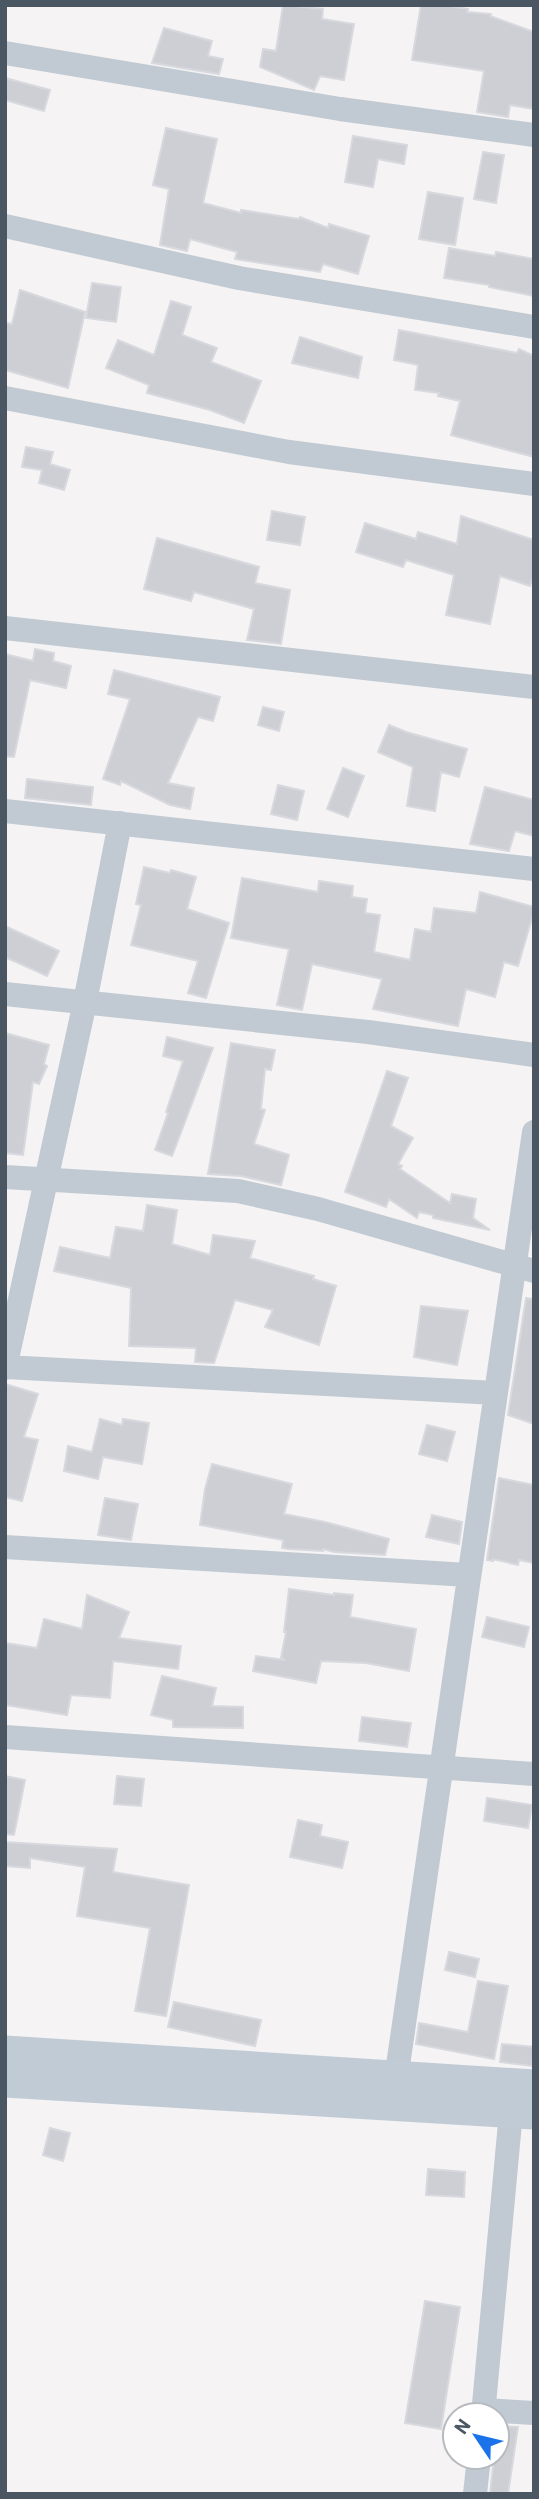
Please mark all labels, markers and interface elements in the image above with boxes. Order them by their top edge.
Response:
north arrow [441,2401,511,2471]
text: N [449,2414,475,2438]

